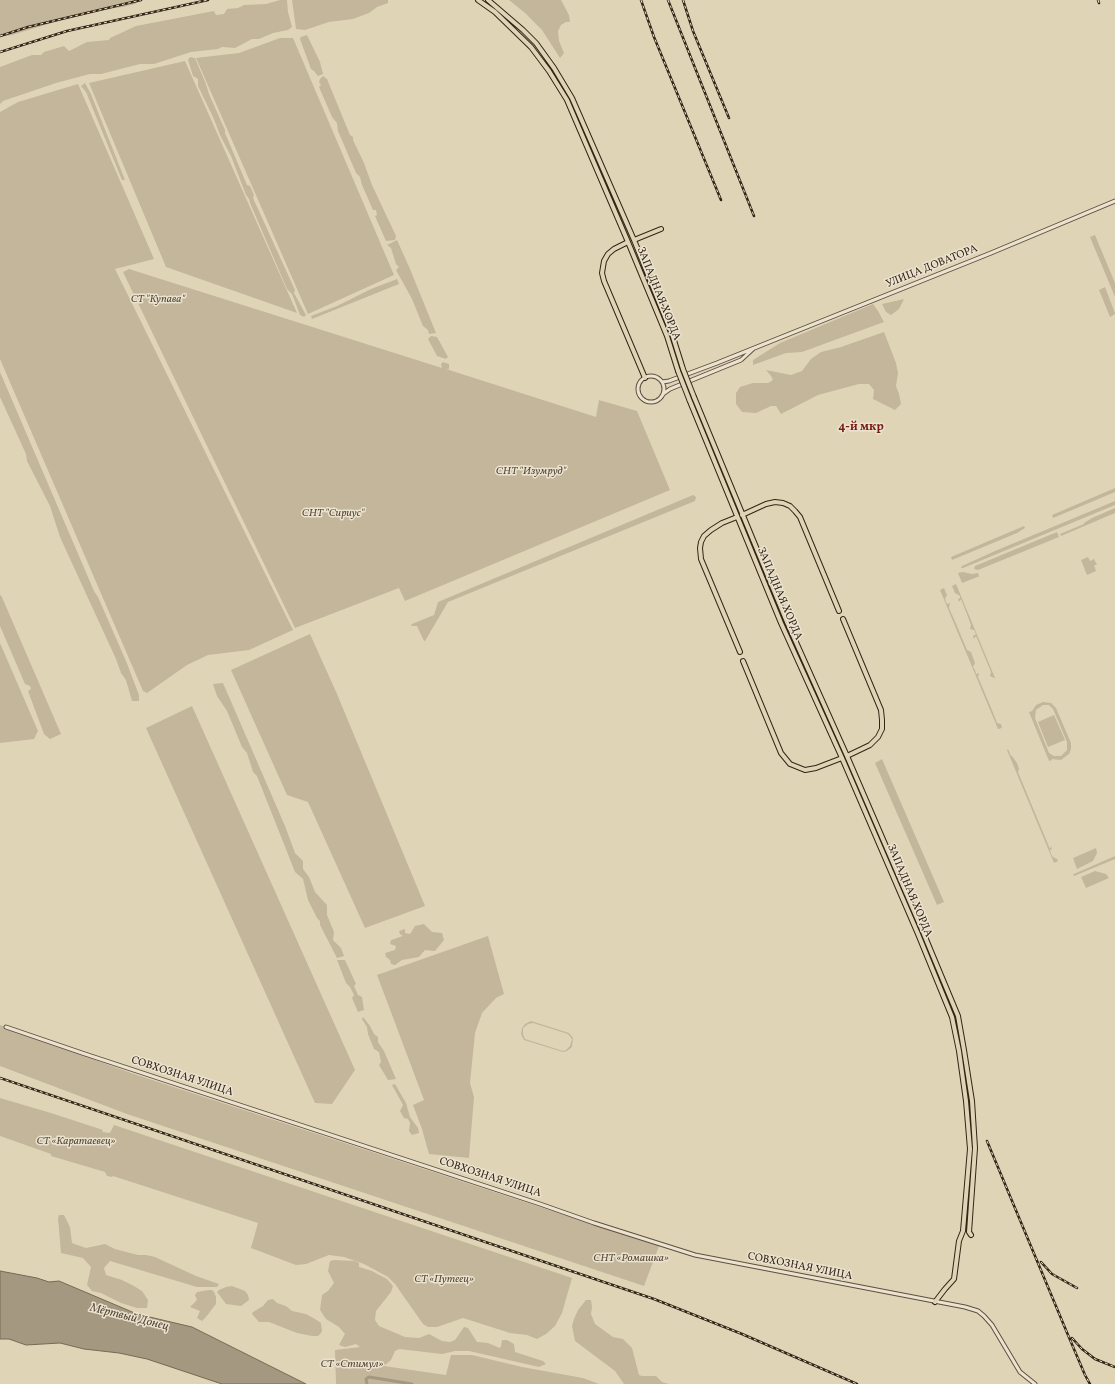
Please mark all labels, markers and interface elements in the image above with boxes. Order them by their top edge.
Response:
street label: УЛИЦА ДОВАТОРА [884,243,980,291]
street label: ЗАПАДНАЯ ХОРДА [633,245,683,343]
park label: СТ "Купава" [131,293,185,307]
district label: 4-й мкр [838,421,884,435]
park label: СНТ "Изумруд" [496,465,566,479]
park label: СНТ "Сириус" [302,507,364,521]
street label: ЗАПАДНАЯ ХОРДА [753,546,805,642]
street label: ЗАПАДНАЯ ХОРДА [883,843,935,939]
street label: СОВХОЗНАЯ УЛИЦА [129,1054,235,1100]
park label: СТ «Каратаевец» [37,1135,115,1149]
street label: СОВХОЗНАЯ УЛИЦА [437,1155,543,1201]
street label: СОВХОЗНАЯ УЛИЦА [746,1250,854,1284]
park label: СНТ «Ромашка» [593,1252,669,1266]
park label: СТ «Путеец» [414,1273,474,1287]
water label: Мёртвый Донец [88,1301,170,1335]
park label: СТ «Стимул» [321,1358,383,1372]

